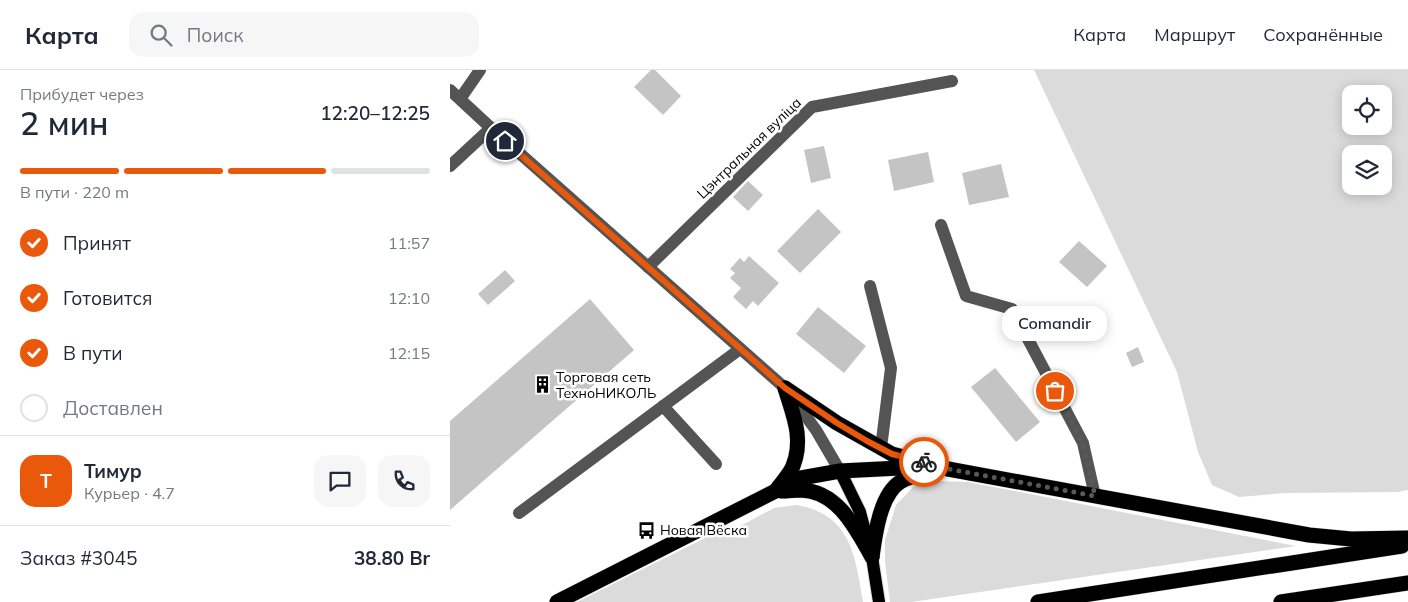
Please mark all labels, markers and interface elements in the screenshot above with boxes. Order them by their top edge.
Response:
search box [129,12,479,57]
text: Карта [25,20,99,50]
icon: search [147,21,175,49]
text: Поиск [187,23,244,47]
text: Карта [1073,23,1126,46]
text: Маршрут [1154,23,1235,46]
text: Сохранённые [1263,23,1383,46]
text: Прибудет через [20,84,144,104]
map controls [1342,85,1392,195]
button: locate [1342,85,1392,135]
street label: Цэнтральная вуліца [693,94,805,202]
text: 12:20–12:25 [320,101,430,125]
text: 2 мин [20,103,108,143]
pin [484,120,526,162]
icon: home [491,127,519,155]
button: layers [1342,145,1392,195]
text: В пути · 220 m [20,182,129,202]
icon: check [20,229,48,257]
text: Принят [63,231,131,255]
text: 11:57 [388,233,430,253]
icon: check [20,284,48,312]
text: Готовится [63,286,153,310]
text: 12:10 [388,288,430,308]
callout: Comandir [1002,306,1108,341]
text: Comandir [1018,313,1091,333]
icon: check [20,339,48,367]
text: В пути [63,341,122,365]
text: 12:15 [388,343,430,363]
place label: Торговая сеть ТехноНИКОЛЬ [556,368,656,402]
pin [1034,370,1076,412]
building icon: Торговая сеть ТехноНИКОЛЬ [532,375,552,395]
icon: bag [1041,377,1069,405]
text: Доставлен [63,396,163,420]
courier [899,437,949,487]
icon: bike [910,448,938,476]
button: chat [314,455,366,507]
button: phone [378,455,430,507]
text: Тимур [84,459,142,483]
text: Т [40,469,52,493]
text: Курьер · 4.7 [84,483,175,503]
bus stop icon: Новая Вёска [636,520,656,540]
place label: Новая Вёска [660,521,747,539]
text: Заказ #3045 [20,546,137,570]
text: 38.80 Br [354,546,430,570]

